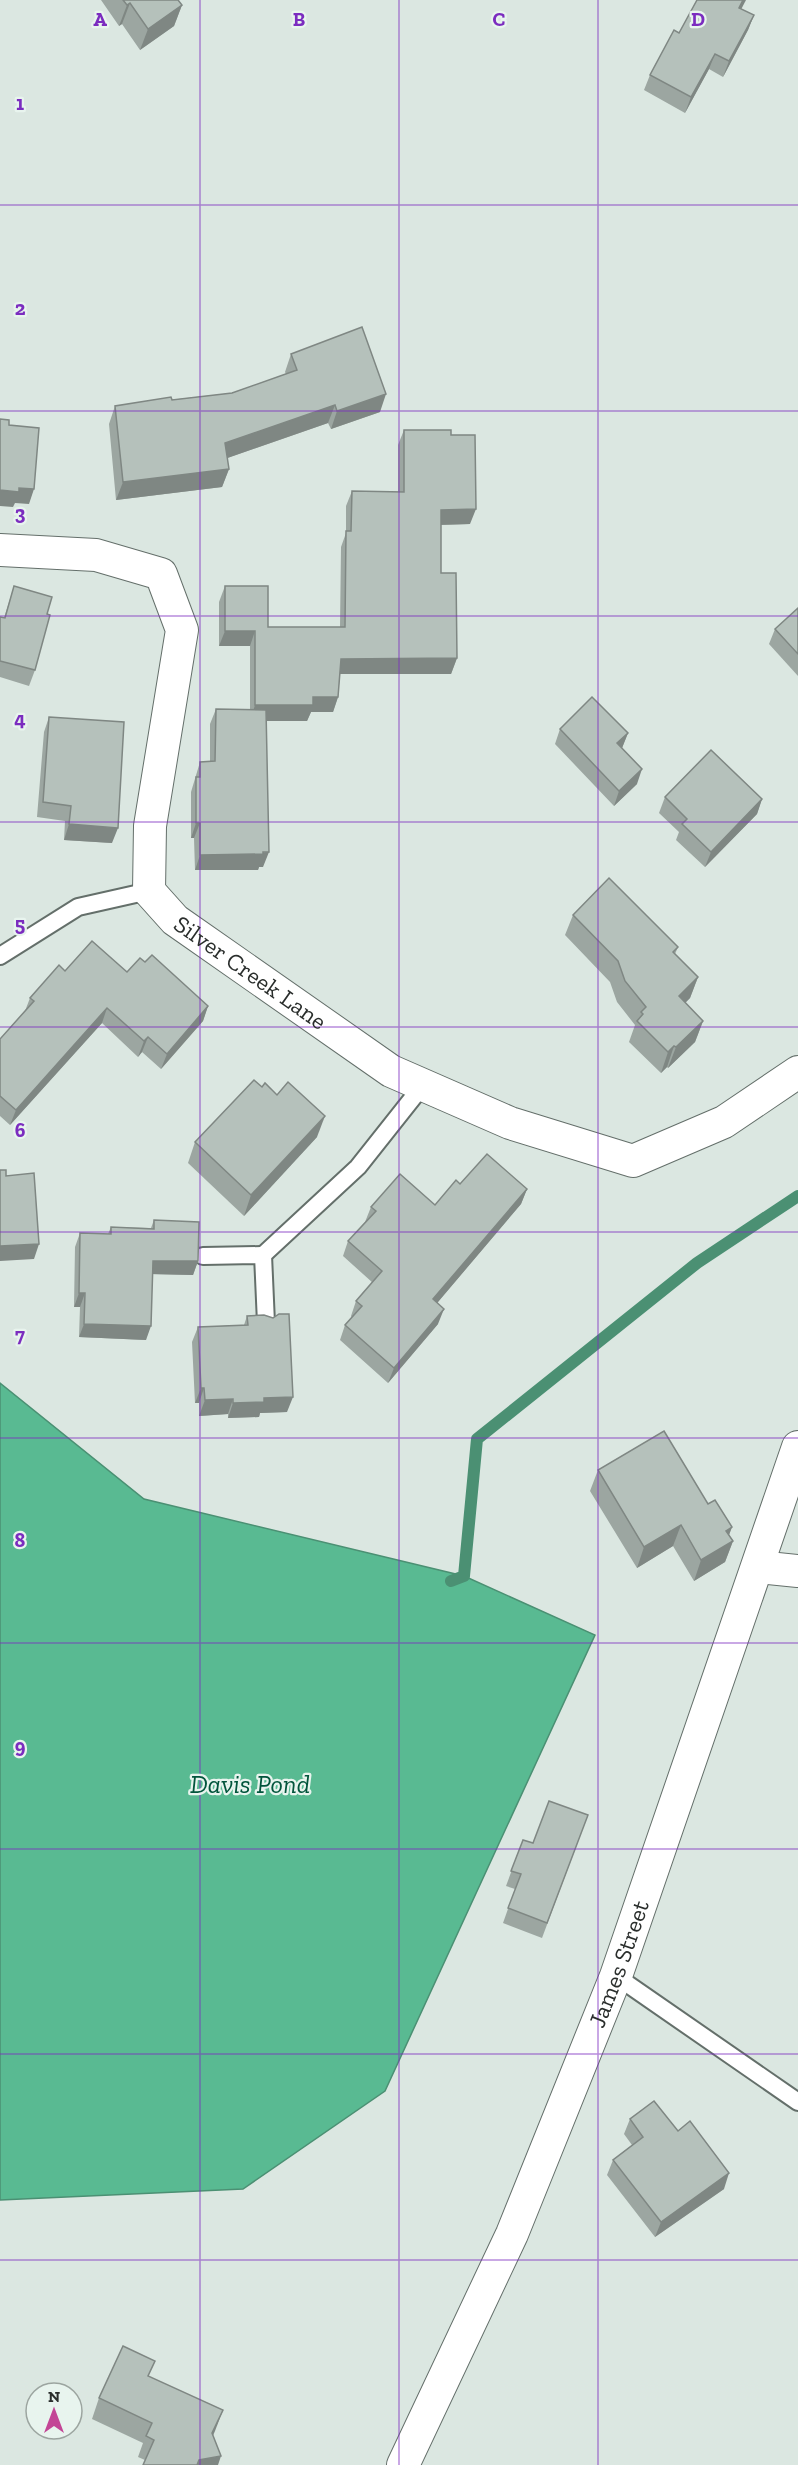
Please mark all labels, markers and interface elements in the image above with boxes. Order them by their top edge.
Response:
text: A [93,7,107,31]
text: B [293,7,305,31]
text: C [493,7,506,31]
text: D [691,7,705,31]
text: 1 [16,91,24,115]
text: 2 [15,296,26,320]
text: 3 [15,501,26,525]
text: 4 [14,707,26,731]
street label: Silver Creek Lane [169,909,332,1036]
text: 5 [15,912,25,936]
text: 6 [15,1118,26,1142]
text: 7 [15,1323,25,1347]
text: 8 [15,1528,26,1552]
text: 9 [15,1734,26,1758]
water label: Davis Pond [190,1768,310,1800]
street label: James Street [582,1896,655,2031]
north arrow [24,2381,84,2441]
text: N [48,2387,60,2406]

